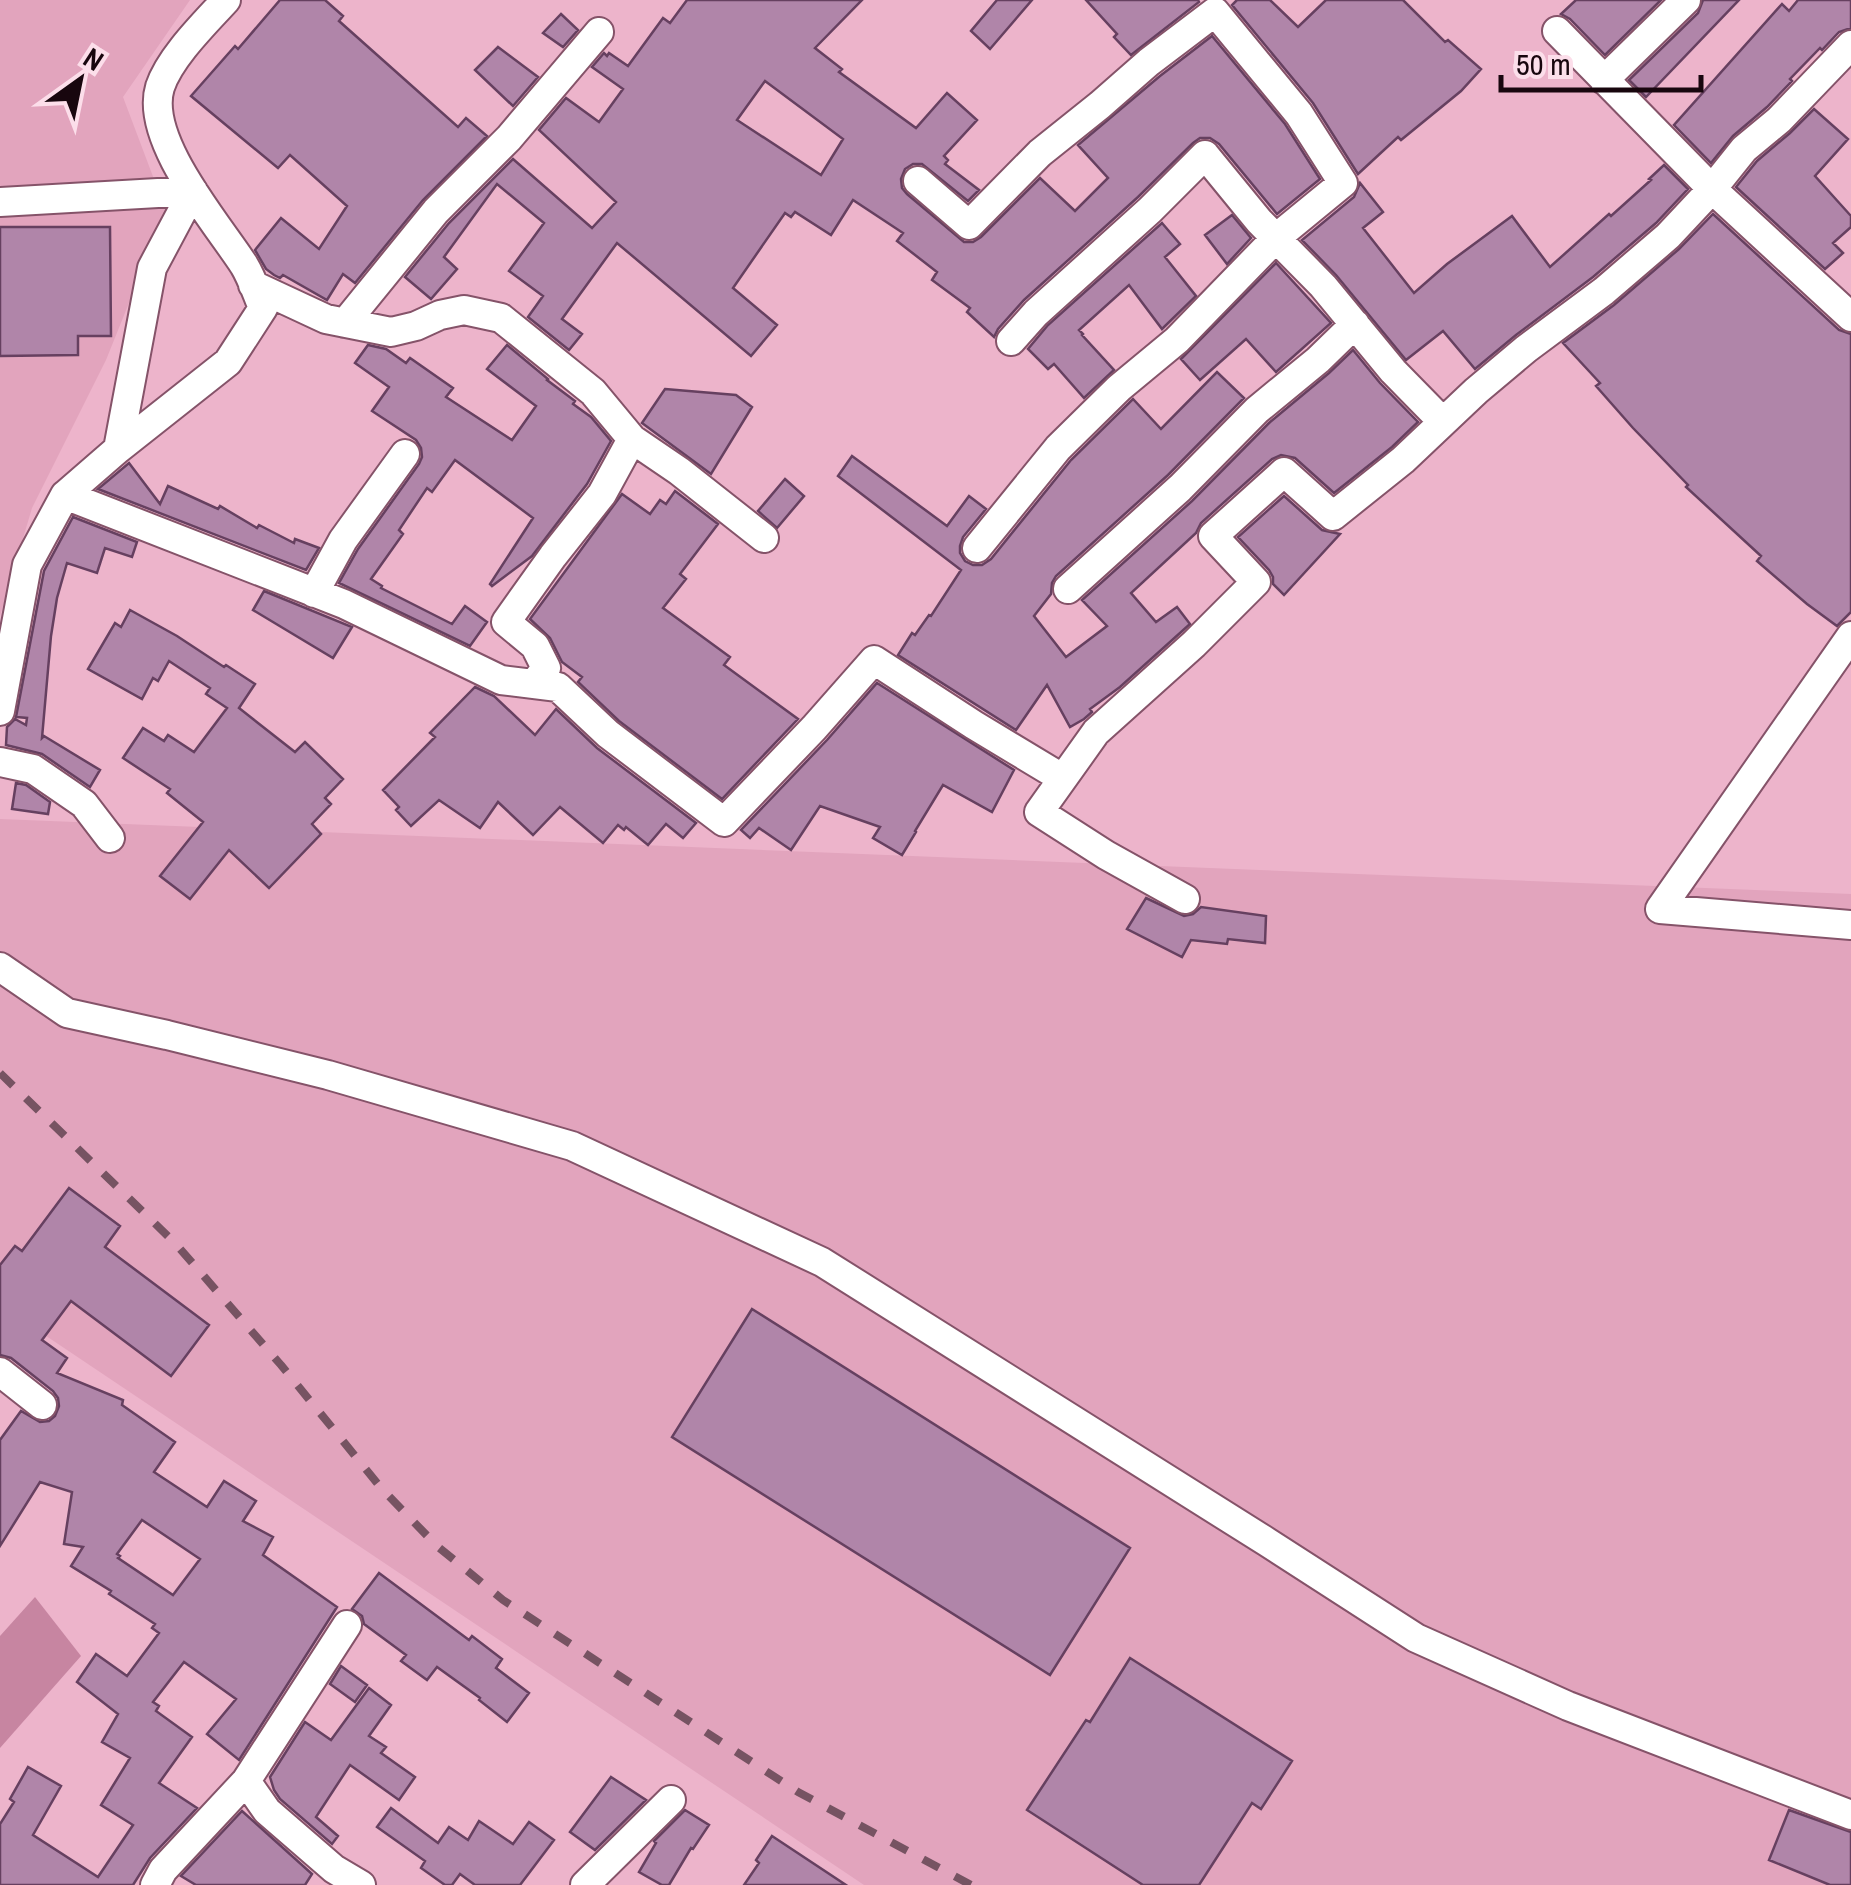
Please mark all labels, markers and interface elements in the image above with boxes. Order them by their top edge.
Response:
north arrow [30,30,130,130]
scale bar [1501,30,1701,92]
text: N [76,39,111,79]
text: 50 m [1516,44,1571,84]

